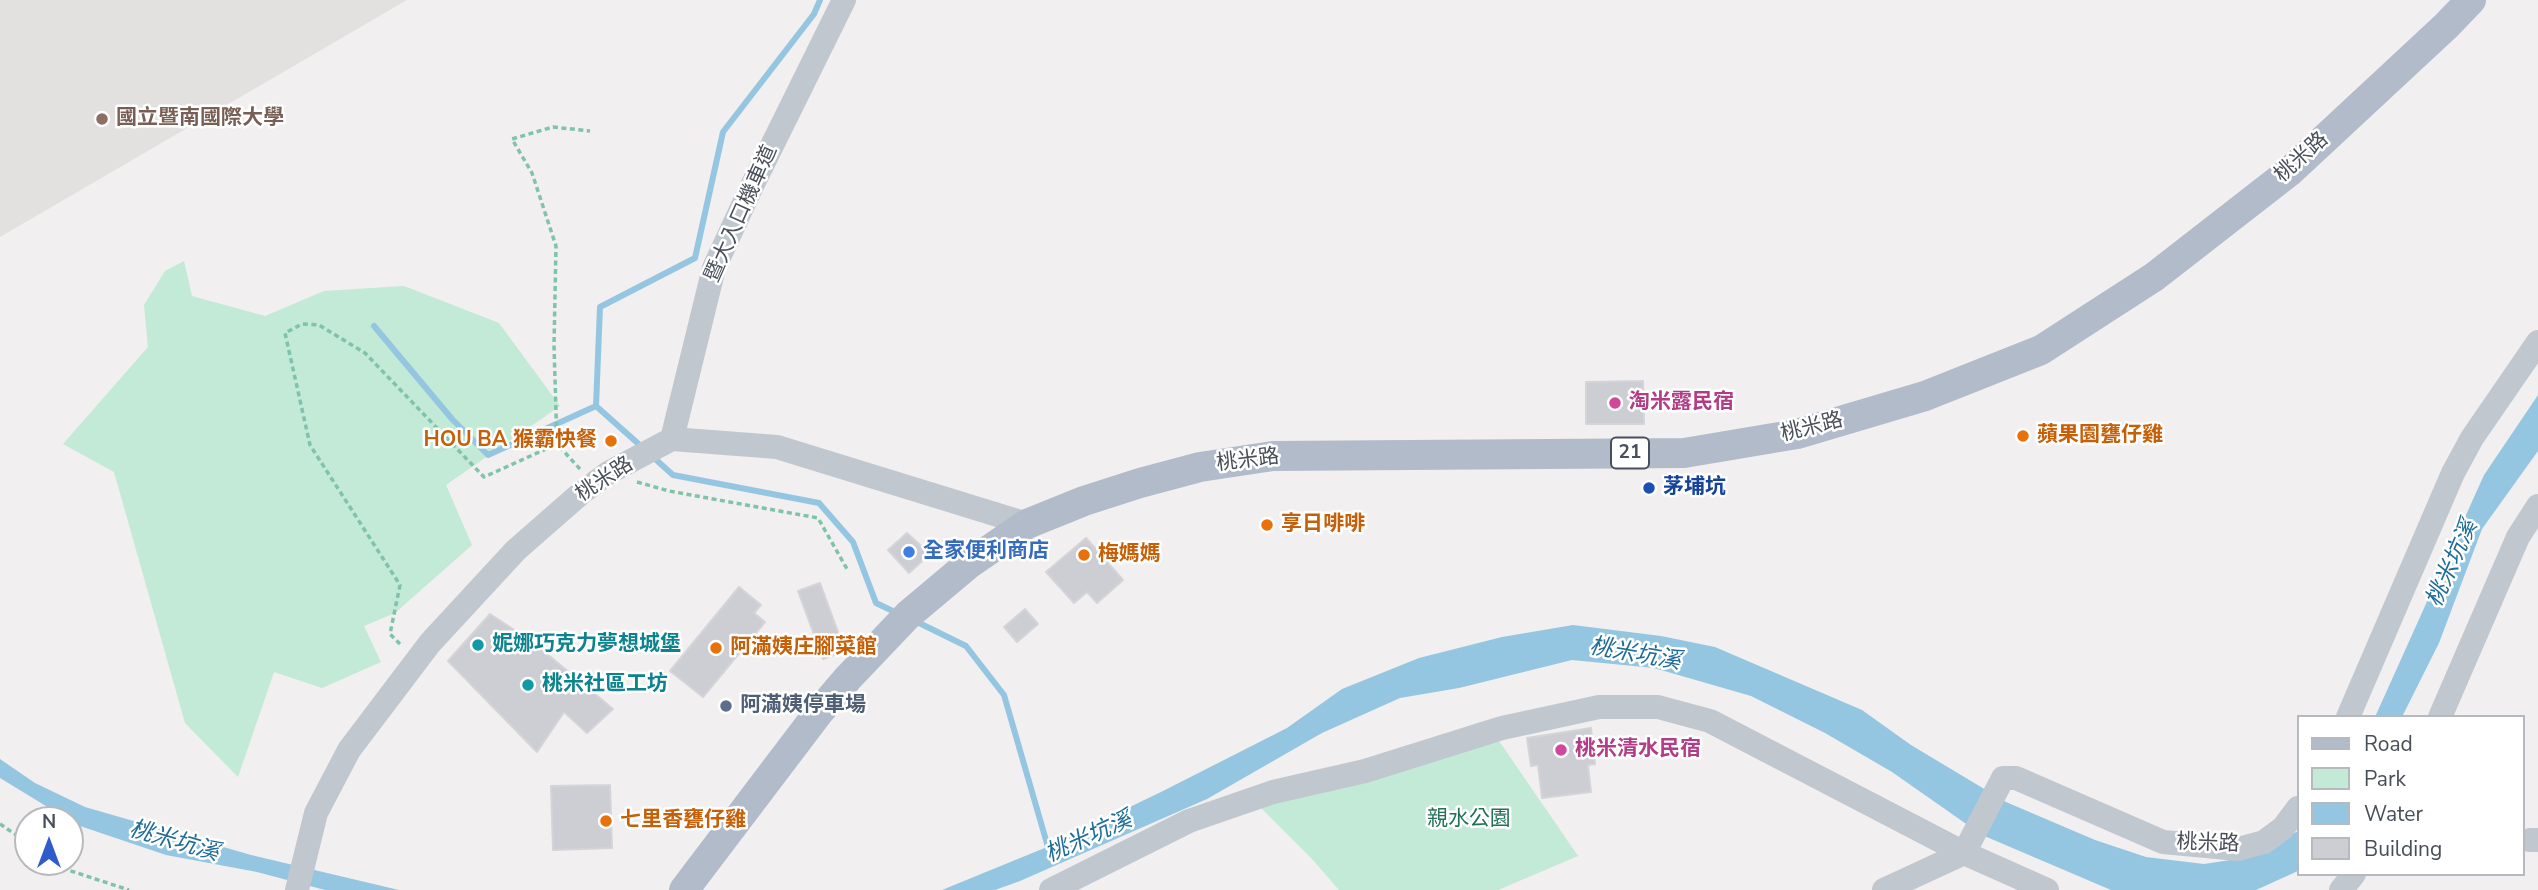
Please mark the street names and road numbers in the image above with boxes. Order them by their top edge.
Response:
street label: 桃米路 [2270,128,2334,188]
street label: 暨大入口機車道 [701,142,783,286]
street label: 桃米路 [1778,408,1846,448]
road number: 21 [1611,437,1649,468]
street label: 桃米路 [1215,445,1281,477]
street label: 桃米路 [572,452,638,508]
street label: 桃米路 [2176,830,2240,858]

